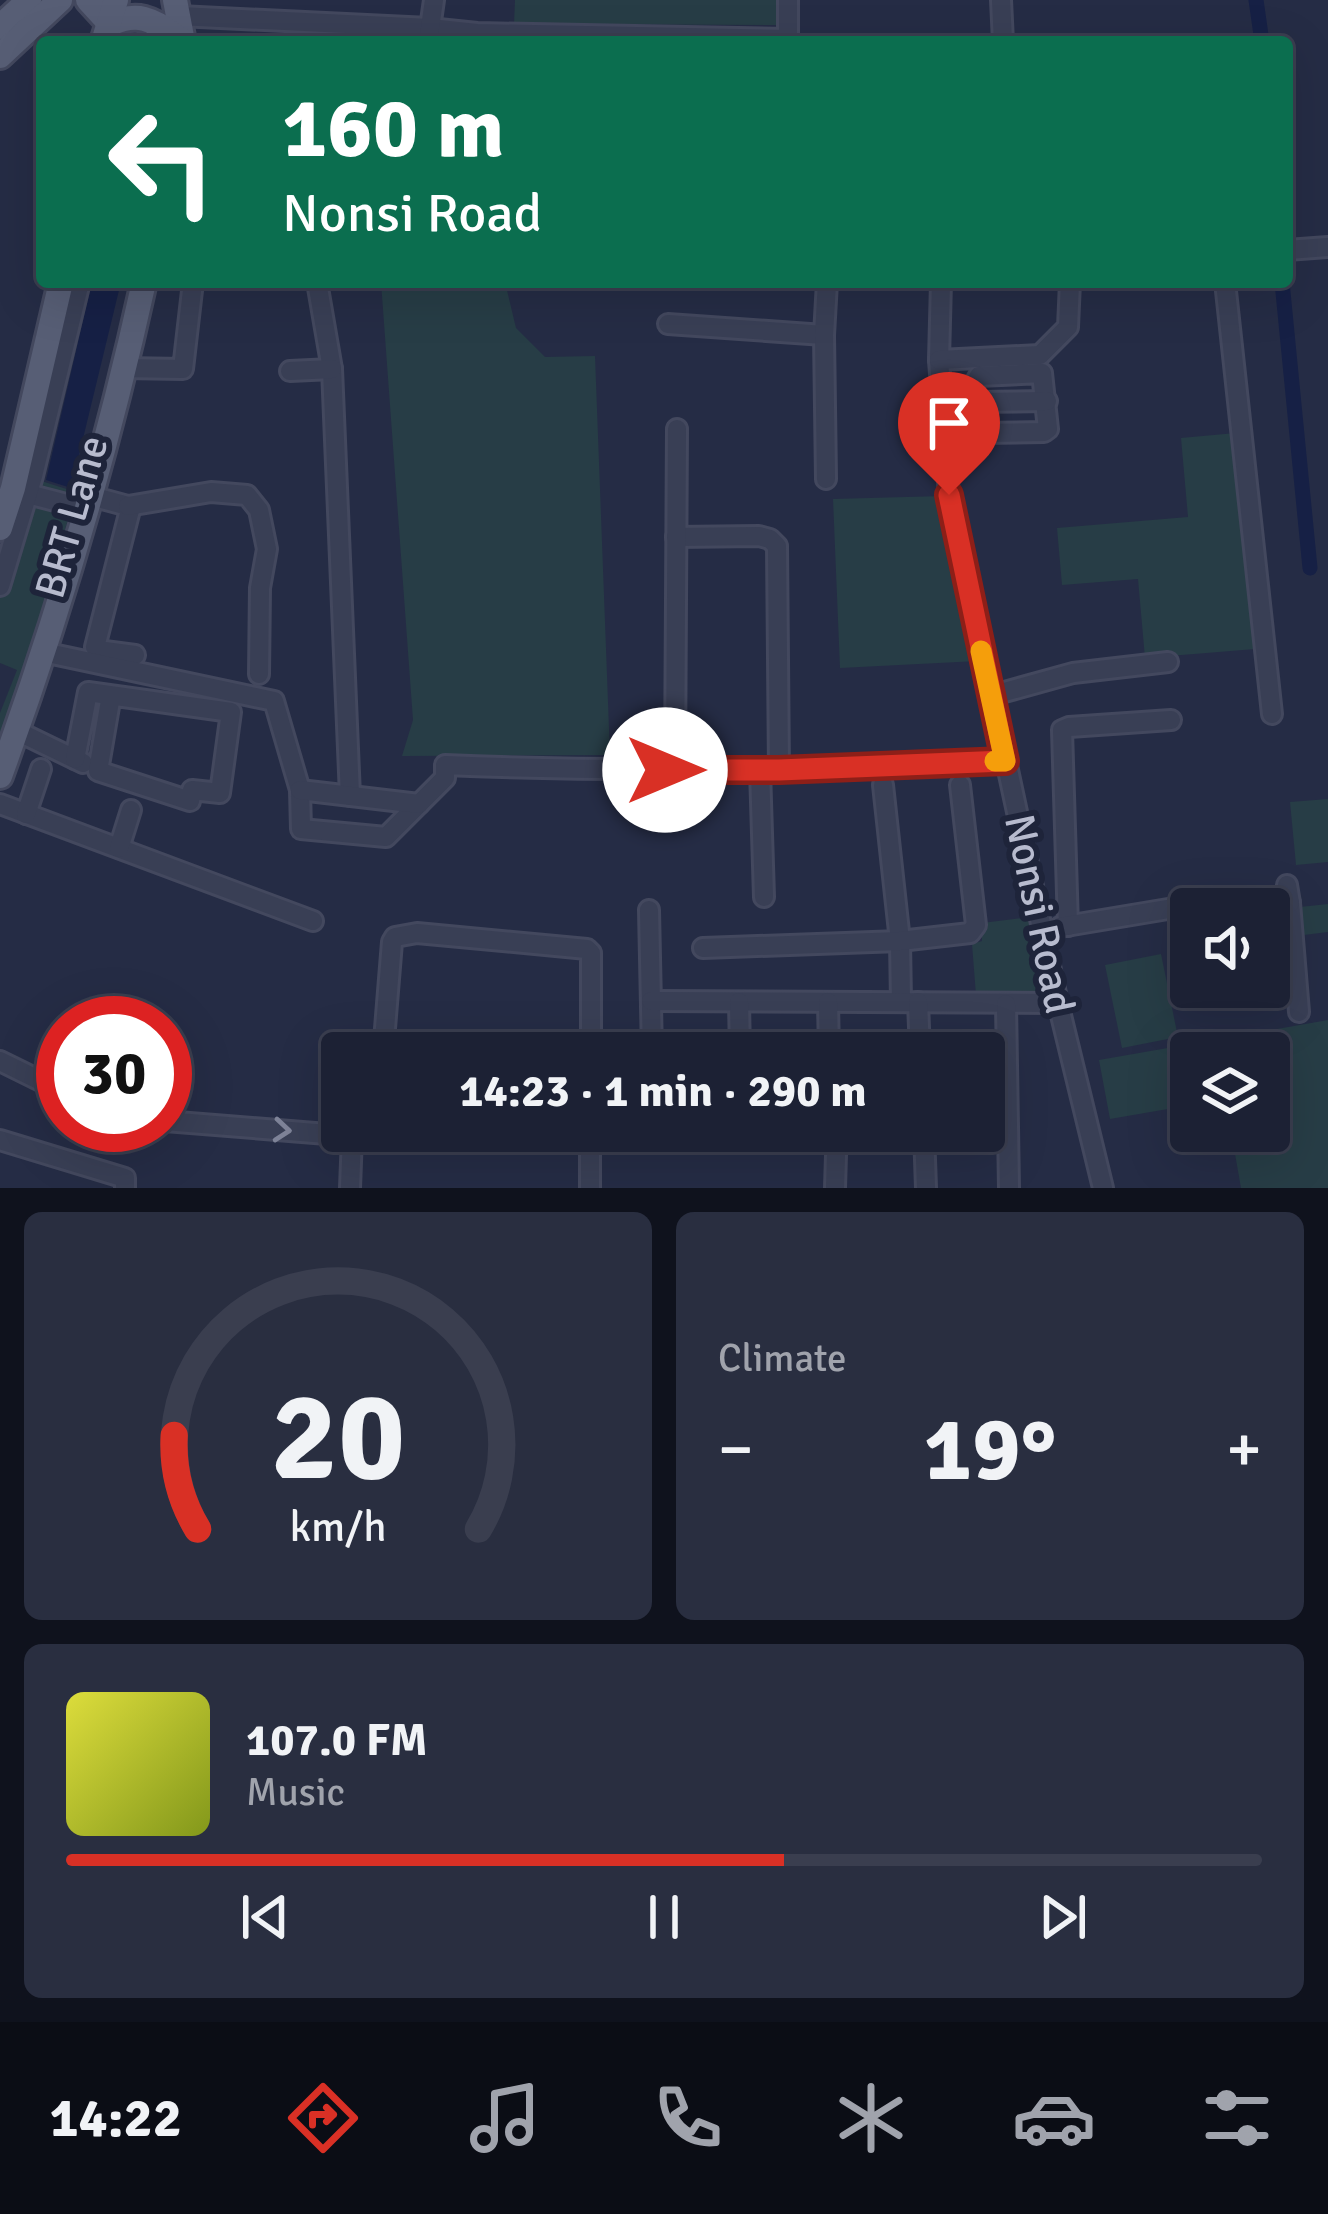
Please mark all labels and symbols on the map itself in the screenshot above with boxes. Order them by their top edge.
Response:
pin [898,372,1000,495]
street label: BRT Lane [25,430,119,604]
position arrow [602,707,728,833]
street label: Nonsi Road [993,810,1085,1018]
speed limit sign: 30 [36,996,192,1152]
one-way arrow [273,1117,292,1142]

